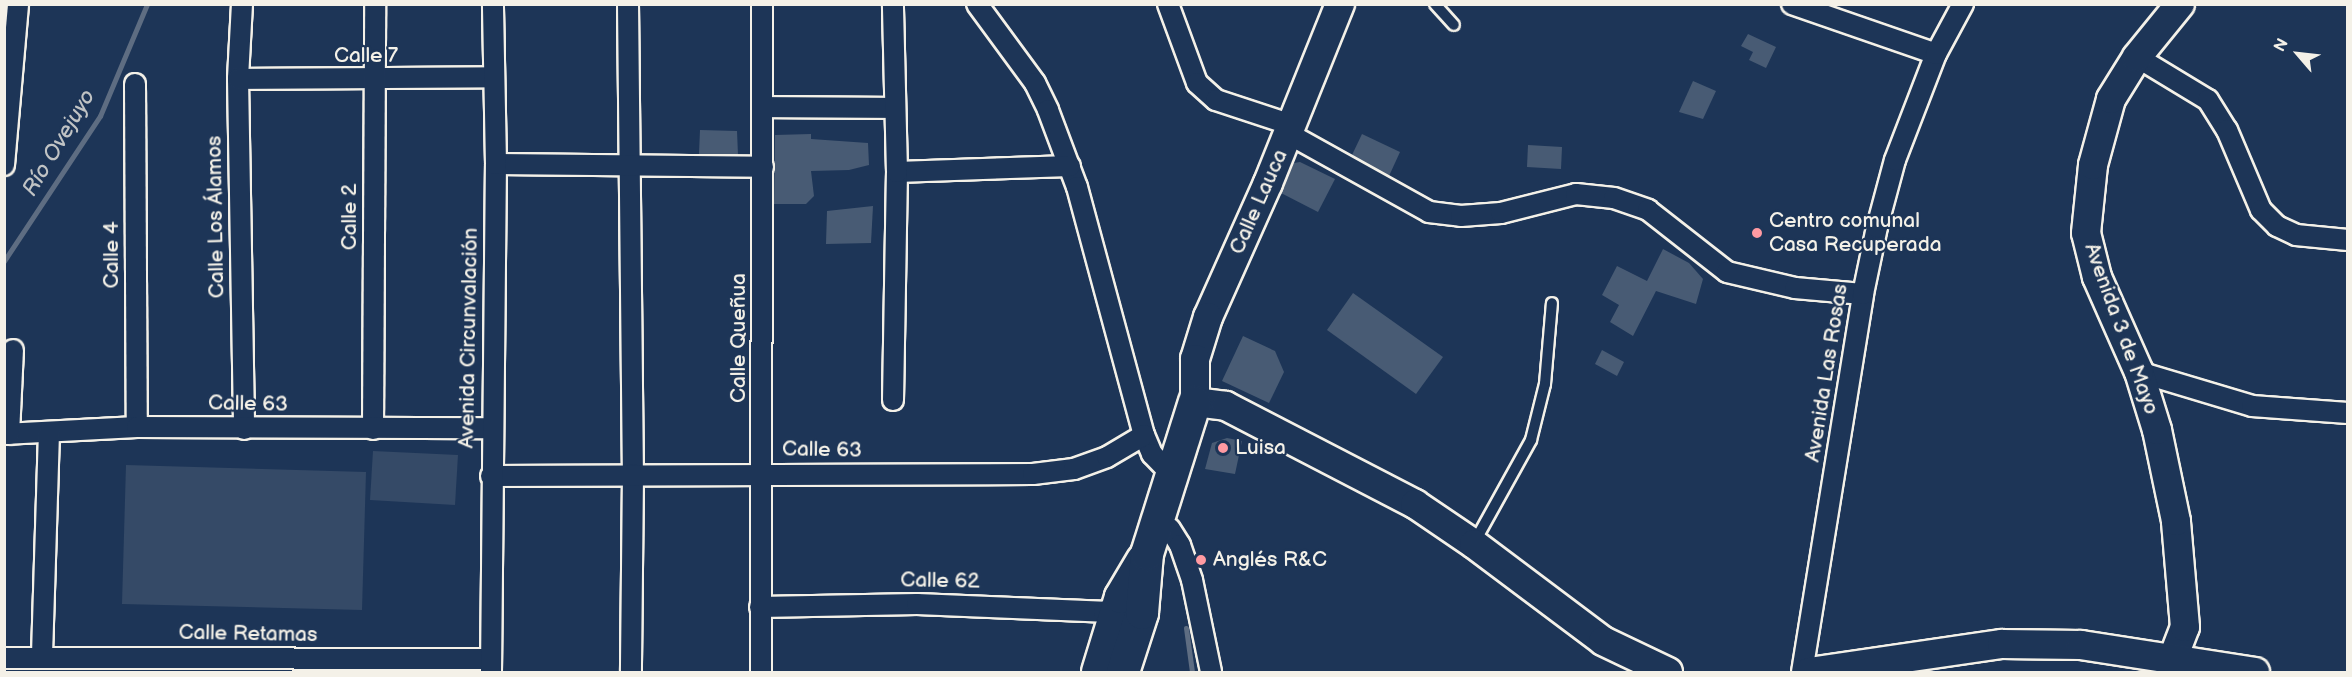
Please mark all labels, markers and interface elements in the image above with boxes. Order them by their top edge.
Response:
north arrow [2268,24,2328,84]
text: N [2270,36,2293,55]
street label: Calle 7 [334,43,398,69]
water label: Río Ovejuyo [17,85,101,201]
street label: Calle Los Álamos [202,135,230,299]
street label: Calle Lauca [1225,146,1293,258]
street label: Calle 2 [337,184,363,250]
place label: Centro comunal Casa Recuperada [1769,208,1942,258]
street label: Calle 4 [99,222,125,288]
marker: Centro comunal Casa Recuperada [1750,226,1764,240]
street label: Avenida Circunvalación [454,227,484,449]
street label: Avenida 3 de Mayo [2078,240,2164,418]
street label: Calle Queñua [726,273,752,403]
street label: Avenida Las Rosas [1800,282,1854,464]
street label: Calle 63 [208,391,288,417]
place label: Luisa [1235,435,1286,461]
street label: Calle 63 [782,437,862,463]
marker: Luisa [1216,441,1230,455]
place label: Anglés R&C [1213,547,1327,573]
marker: Anglés R&C [1194,553,1208,567]
street label: Calle 62 [900,568,980,594]
street label: Calle Retamas [178,620,318,648]

